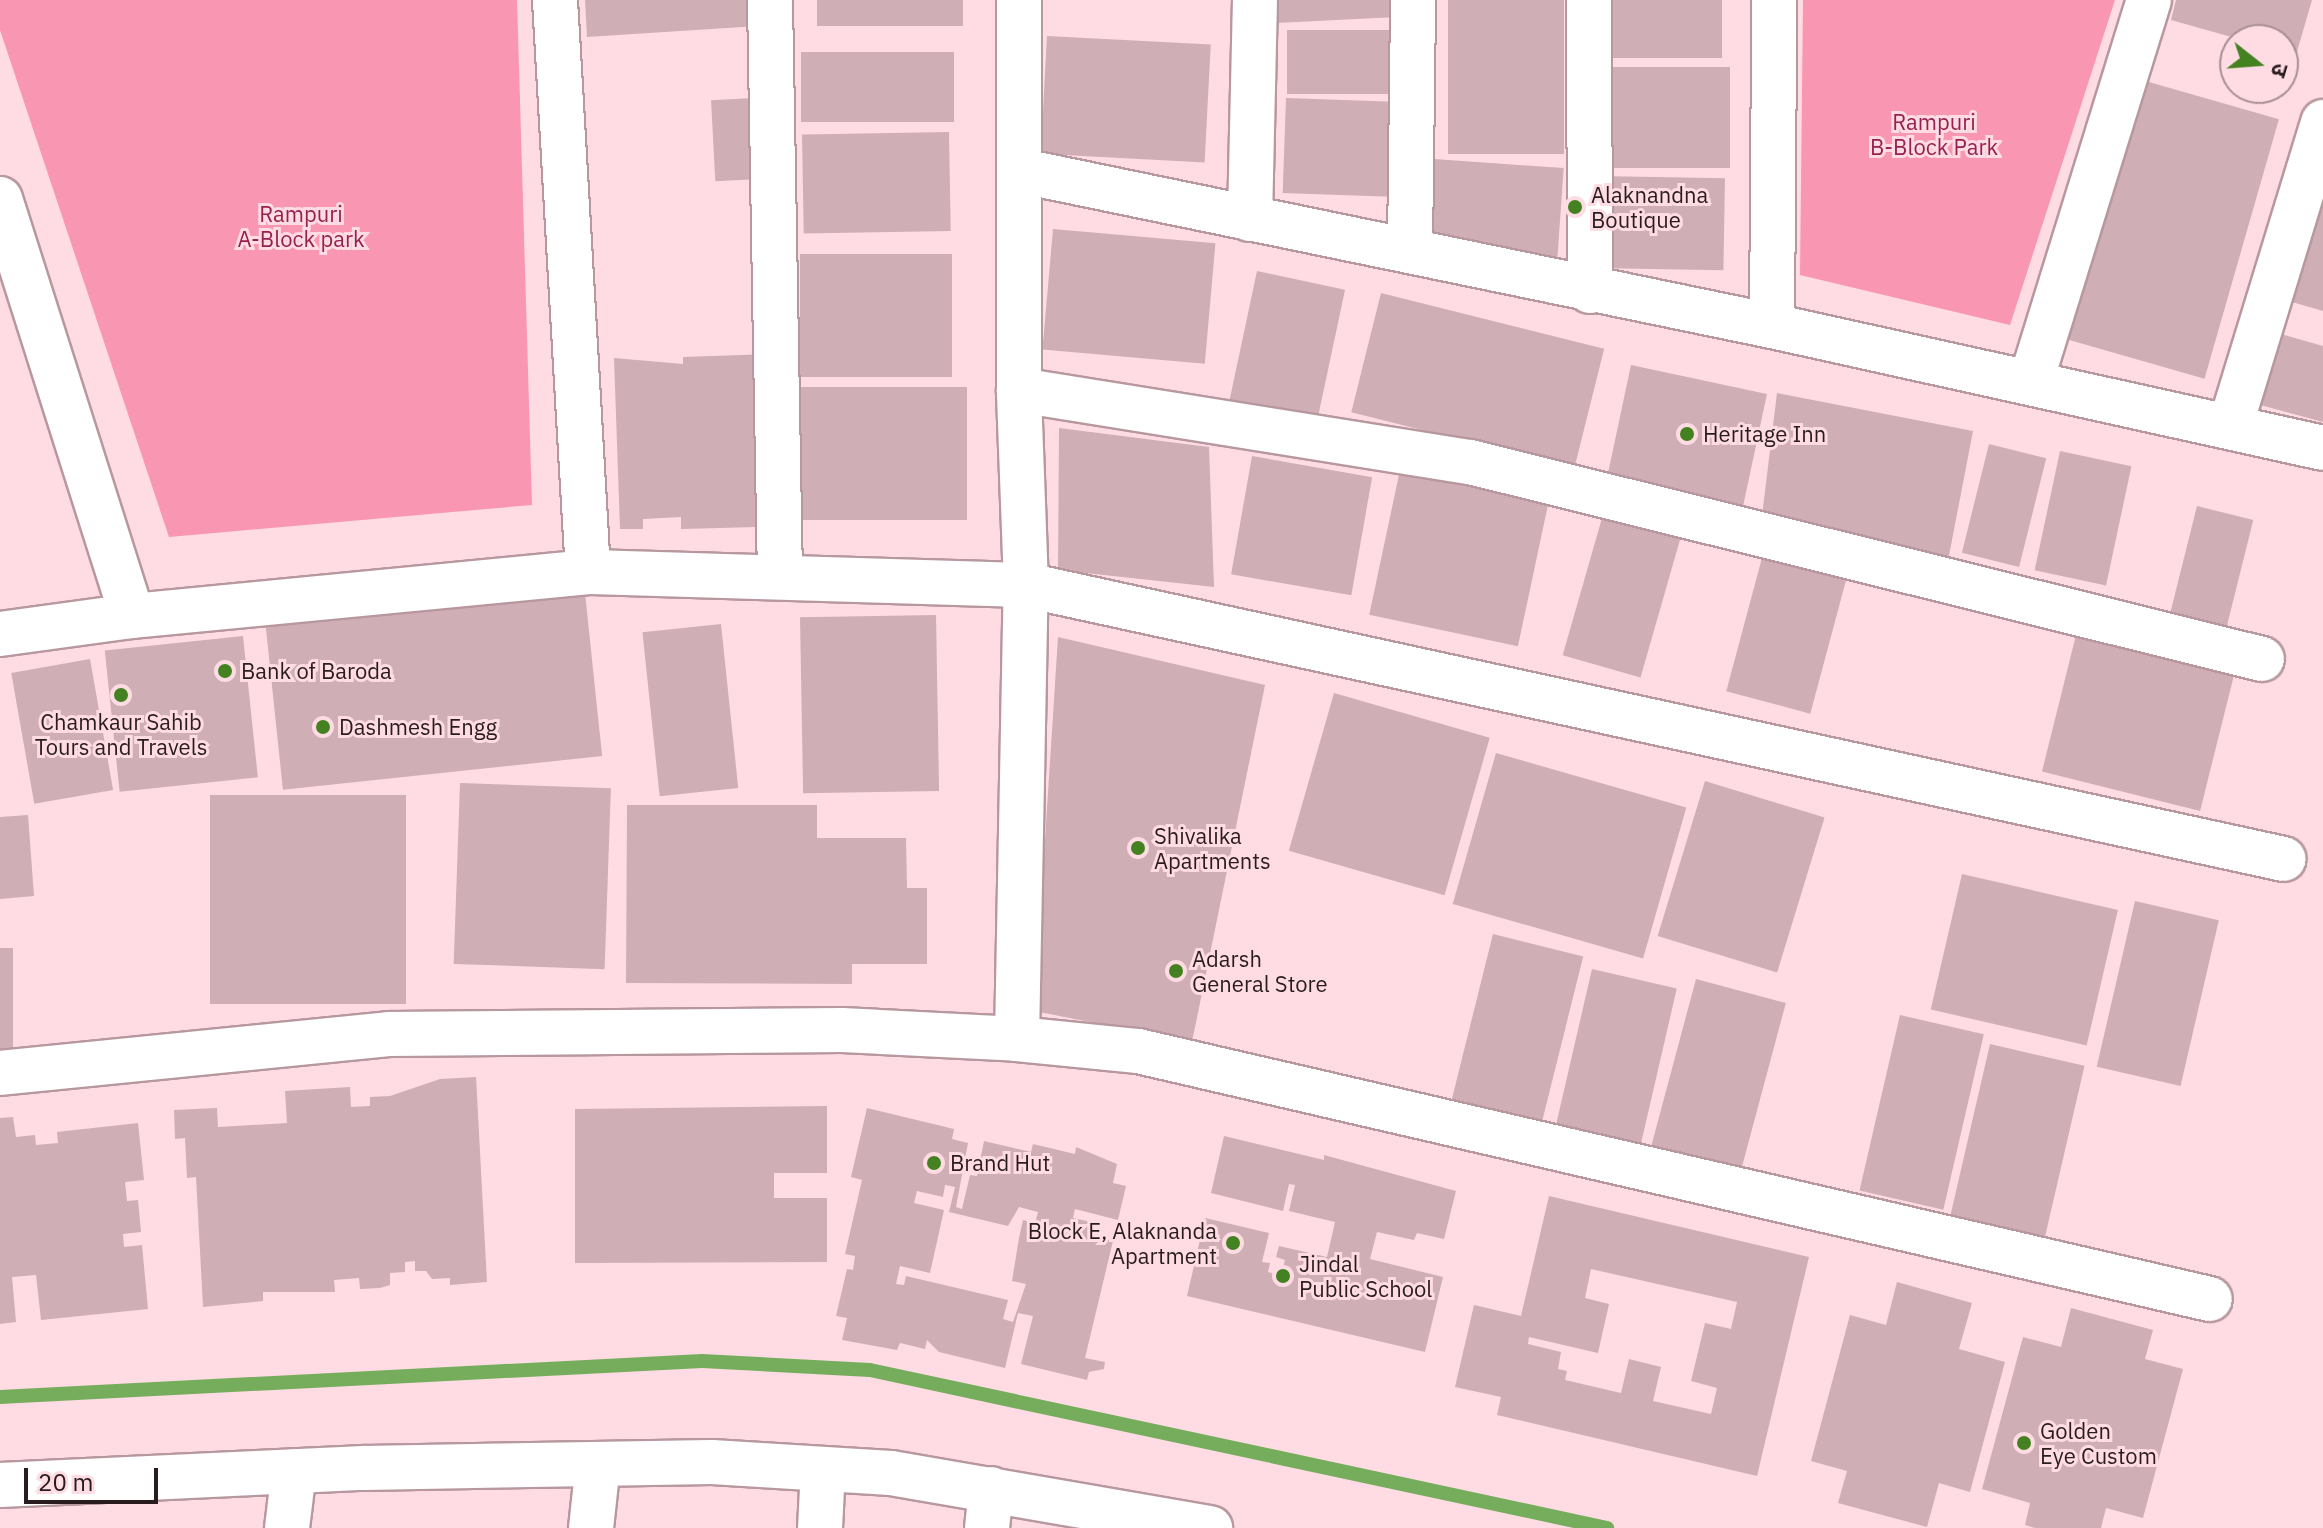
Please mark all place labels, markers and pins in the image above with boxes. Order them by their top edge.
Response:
place label: Alaknandna Boutique [1591,181,1708,232]
marker: Alaknandna Boutique [1566,198,1584,216]
place label: Heritage Inn [1703,421,1826,447]
marker: Heritage Inn [1678,425,1696,443]
place label: Bank of Baroda [241,658,392,684]
marker: Bank of Baroda [216,662,234,680]
marker: Chamkaur Sahib Tours and Travels [112,686,130,704]
place label: Chamkaur Sahib Tours and Travels [35,708,207,760]
place label: Dashmesh Engg [339,714,497,740]
marker: Dashmesh Engg [314,718,332,736]
place label: Shivalika Apartments [1154,822,1271,874]
marker: Shivalika Apartments [1129,839,1147,857]
place label: Adarsh General Store [1192,945,1328,996]
marker: Adarsh General Store [1167,962,1185,980]
place label: Brand Hut [950,1150,1050,1176]
marker: Brand Hut [925,1154,943,1172]
place label: Block E, Alaknanda Apartment [1028,1217,1217,1268]
marker: Block E, Alaknanda Apartment [1224,1234,1242,1252]
place label: Jindal Public School [1299,1250,1432,1302]
marker: Jindal Public School [1274,1267,1292,1285]
place label: Golden Eye Custom [2040,1417,2157,1468]
marker: Golden Eye Custom [2015,1434,2033,1452]

